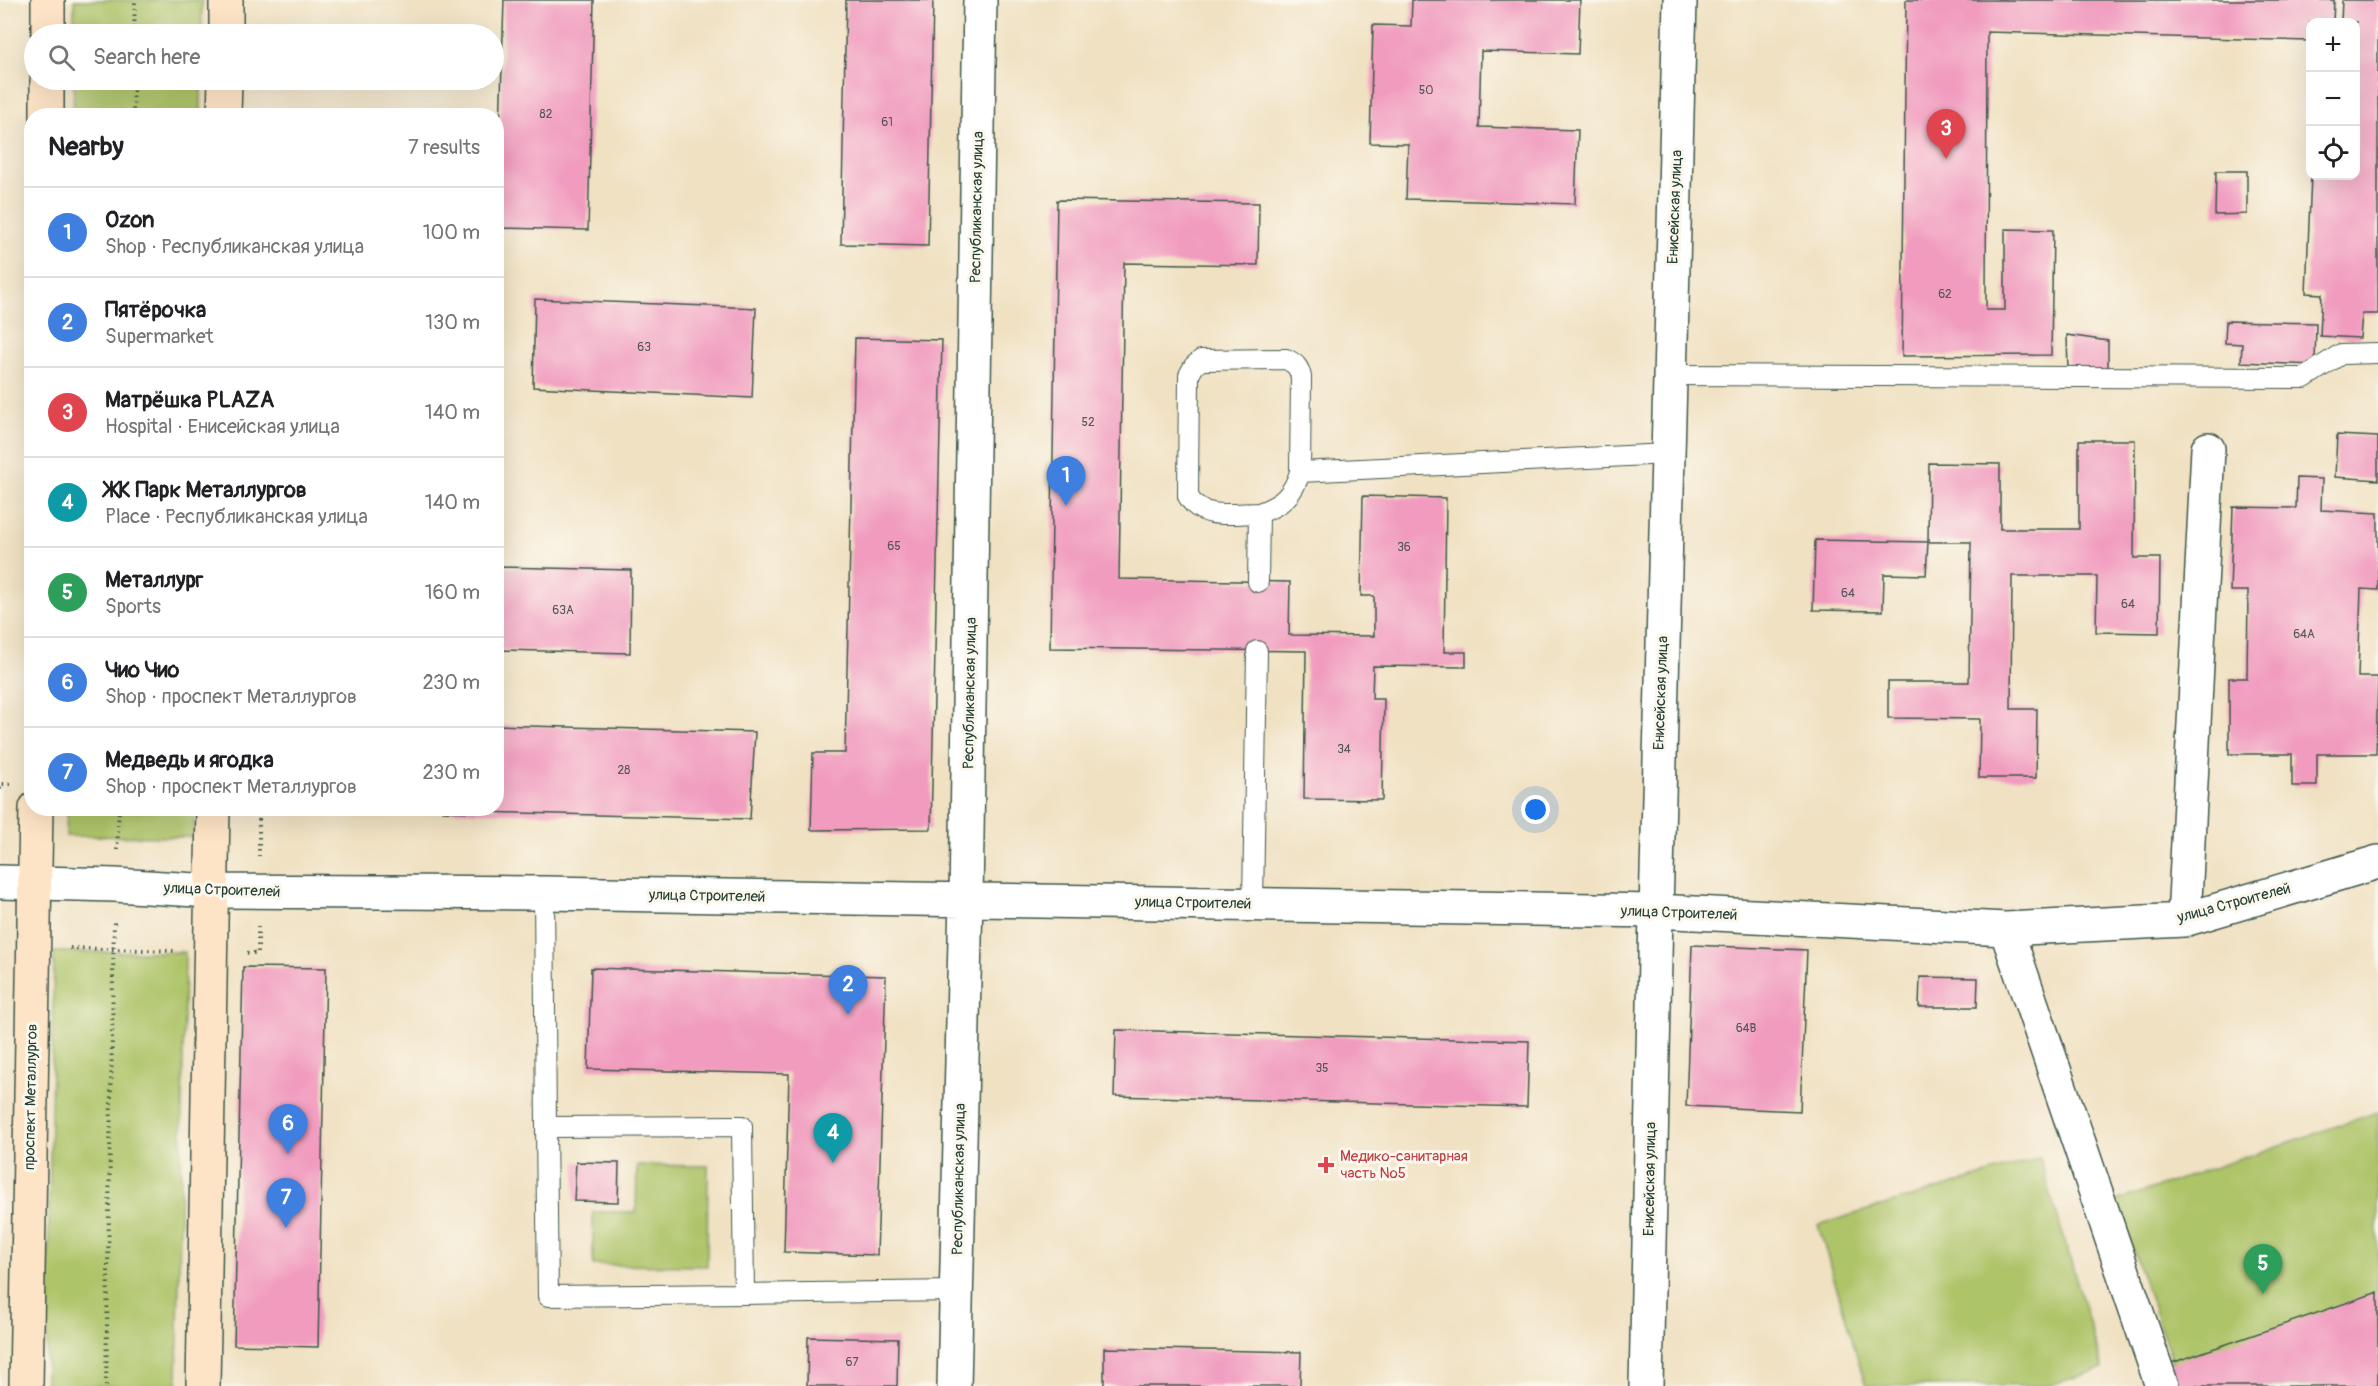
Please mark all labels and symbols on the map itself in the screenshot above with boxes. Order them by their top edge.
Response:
house number: 50 [1419,83,1433,98]
house number: 82 [540,107,553,122]
pin: 3 [1926,110,1966,159]
house number: 61 [881,115,893,130]
street label: Республиканская улица [966,131,988,283]
street label: Енисейская улица [1664,150,1686,264]
house number: 62 [1938,287,1952,302]
house number: 63 [637,340,651,355]
house number: 52 [1081,415,1095,430]
pin: 1 [1046,456,1086,506]
house number: 65 [887,539,901,554]
house number: 36 [1397,540,1411,555]
house number: 64 [1841,586,1855,601]
house number: 64 [2121,597,2135,612]
house number: 63А [552,603,574,618]
street label: Республиканская улица [959,617,981,769]
house number: 64А [2293,627,2315,642]
street label: Енисейская улица [1650,636,1672,750]
house number: 34 [1337,742,1351,757]
house number: 28 [618,763,630,778]
your location [1521,795,1550,824]
street label: улица Строителей [162,878,281,902]
street label: улица Строителей [2174,879,2293,928]
street label: улица Строителей [648,885,765,907]
street label: улица Строителей [1134,892,1251,914]
street label: улица Строителей [1619,901,1738,925]
pin: 2 [828,966,868,1015]
house number: 64В [1736,1021,1757,1036]
street label: проспект Металлургов [20,1024,42,1170]
house number: 35 [1315,1061,1329,1076]
street label: Республиканская улица [948,1103,970,1255]
pin: 6 [268,1104,308,1154]
pin: 4 [814,1114,852,1163]
street label: Енисейская улица [1640,1122,1660,1236]
place label: Медико-санитарная часть №5 [1340,1147,1468,1183]
marker: Медико-санитарная часть №5 [1317,1156,1335,1174]
pin: 7 [266,1178,306,1228]
pin: 5 [2244,1244,2282,1294]
house number: 67 [845,1355,859,1370]

